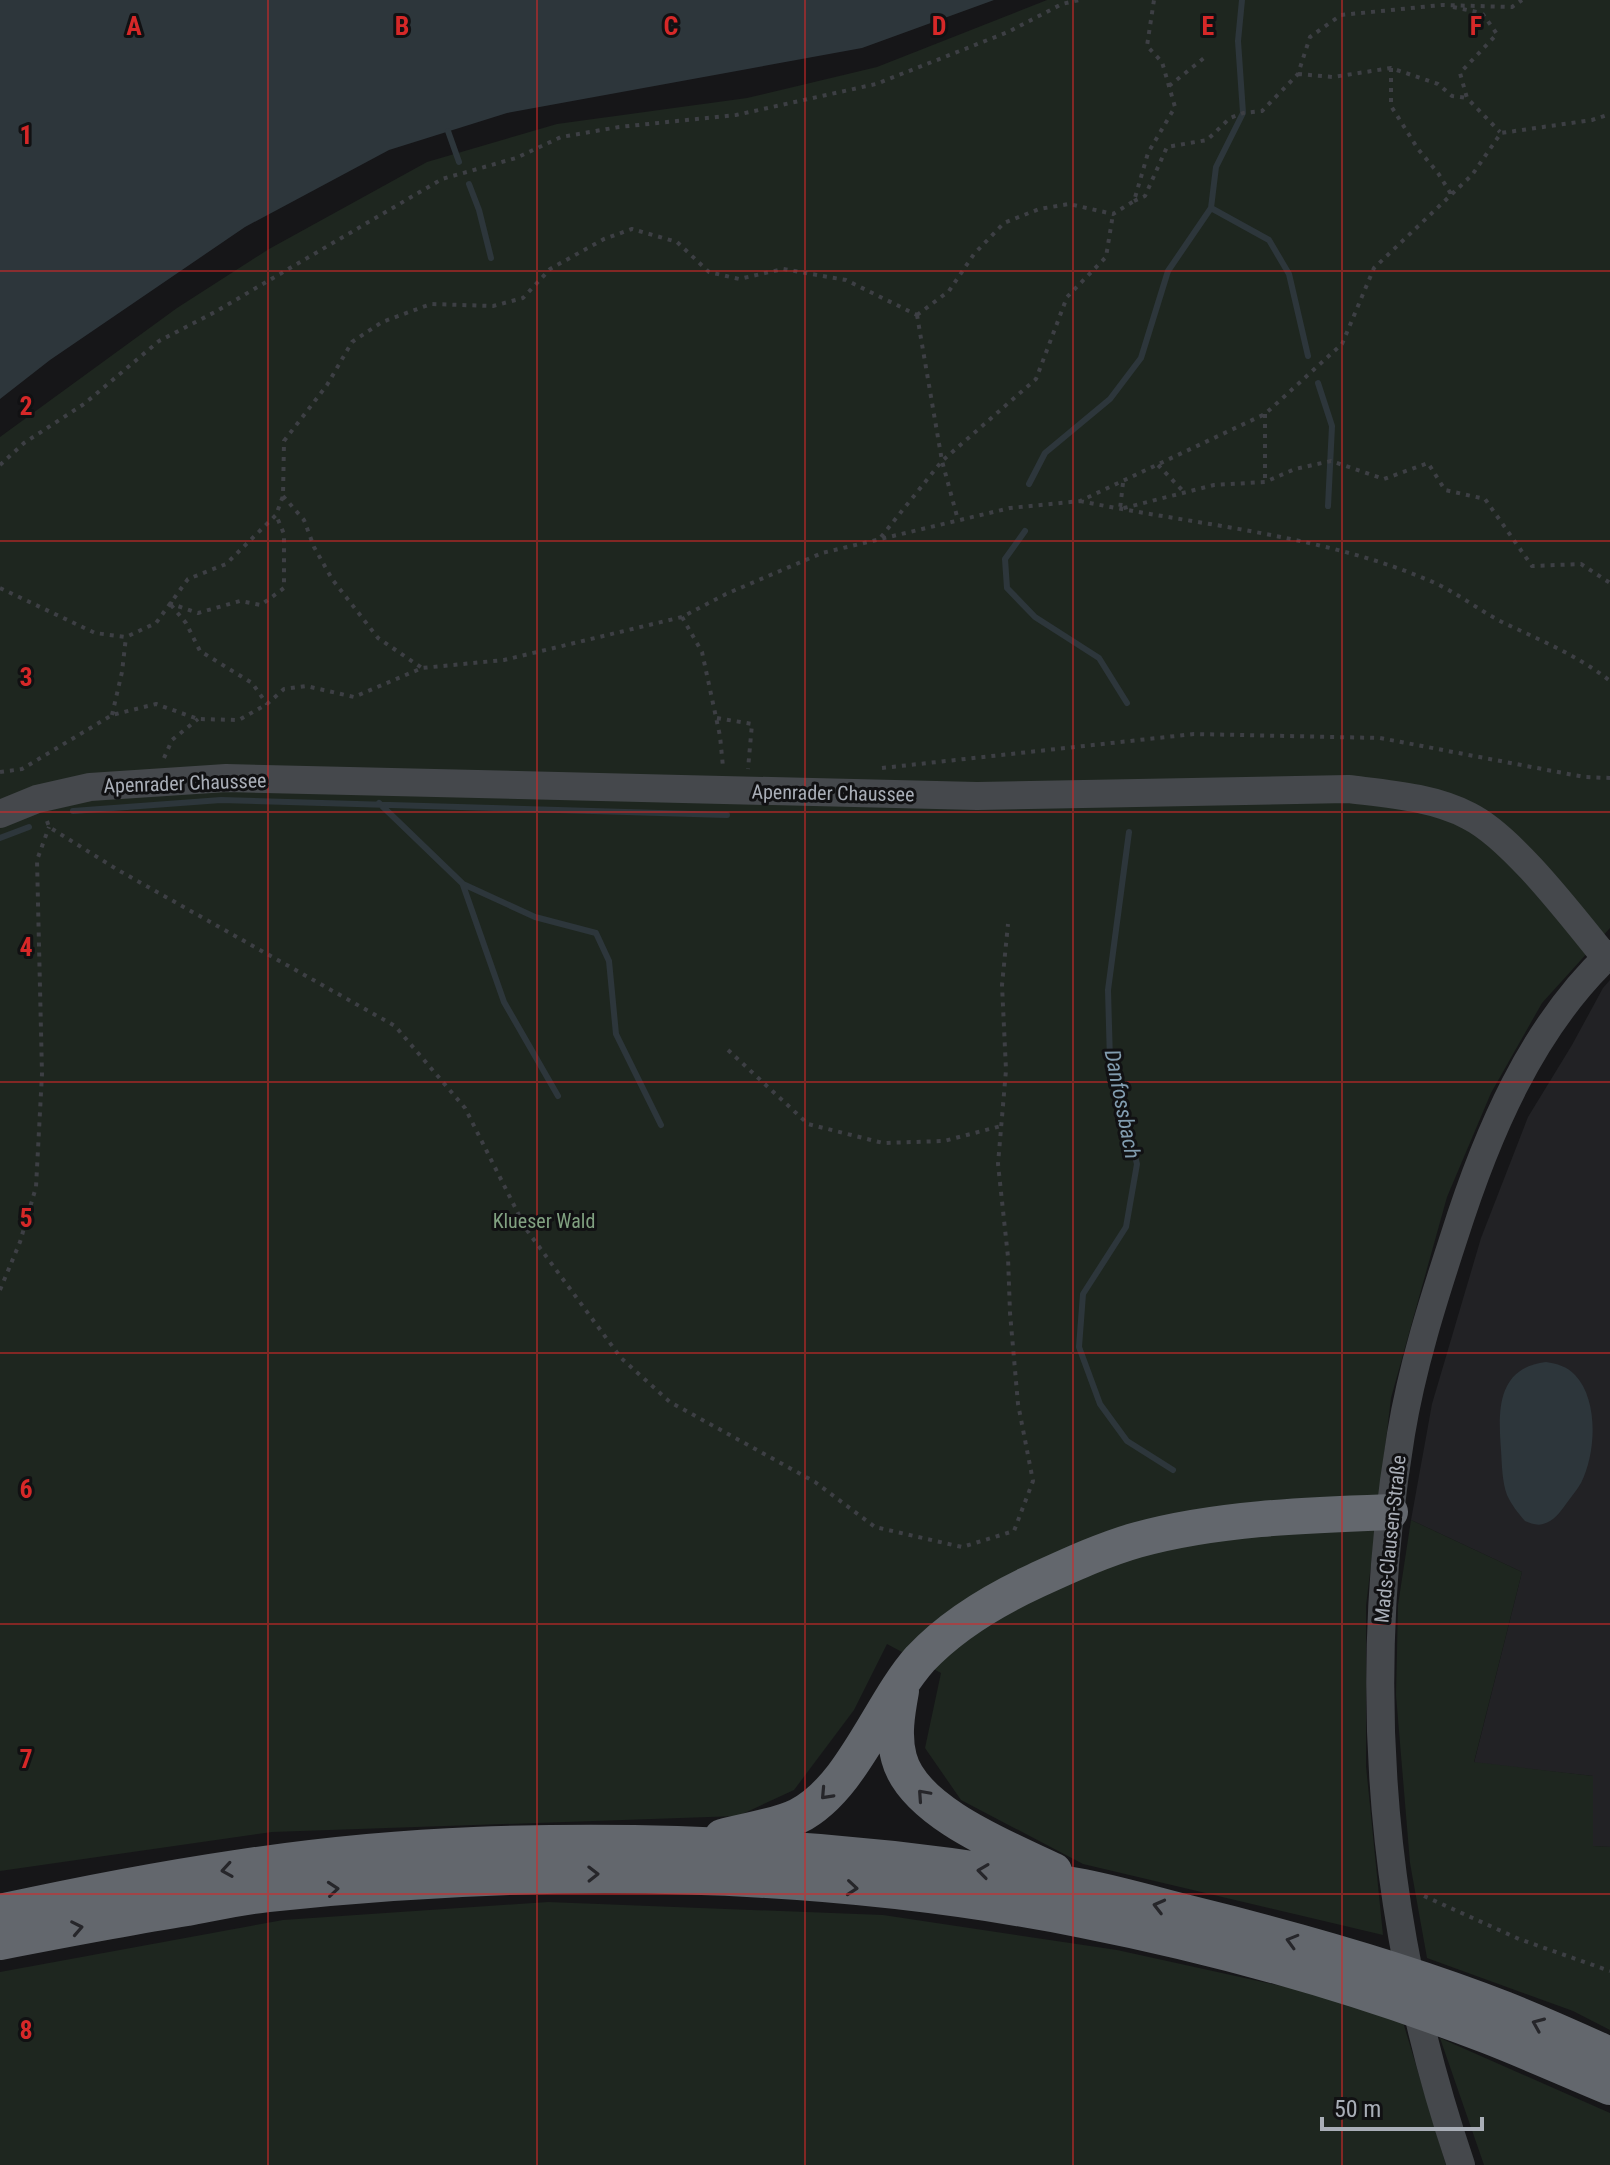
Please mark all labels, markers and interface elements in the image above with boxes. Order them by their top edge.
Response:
text: A [126,11,142,41]
text: B [395,11,409,41]
text: C [664,11,679,41]
text: D [932,11,946,41]
text: E [1202,11,1215,41]
text: F [1470,11,1482,41]
text: 1 [19,120,33,150]
text: 2 [19,391,33,421]
text: 3 [19,662,33,692]
street label: Apenrader Chaussee [103,768,267,798]
street label: Apenrader Chaussee [751,780,915,806]
text: 4 [19,932,33,962]
water label: Danfossbach [1100,1047,1145,1161]
text: 5 [19,1203,33,1233]
park label: Klueser Wald [493,1209,595,1233]
street label: Mads-Clausen-Straße [1369,1454,1411,1624]
text: 6 [19,1474,33,1504]
text: 7 [19,1744,33,1774]
one-way arrow [822,1784,836,1799]
one-way arrow [917,1790,932,1804]
one-way arrow [221,1860,234,1877]
one-way arrow [976,1863,990,1880]
one-way arrow [587,1866,600,1883]
one-way arrow [327,1880,340,1897]
one-way arrow [846,1880,859,1897]
one-way arrow [1153,1898,1167,1915]
one-way arrow [70,1920,83,1937]
one-way arrow [1286,1934,1300,1950]
text: 8 [19,2015,33,2045]
one-way arrow [1532,2017,1546,2033]
scale bar [1322,2081,1482,2131]
text: 50 m [1334,2095,1381,2123]

